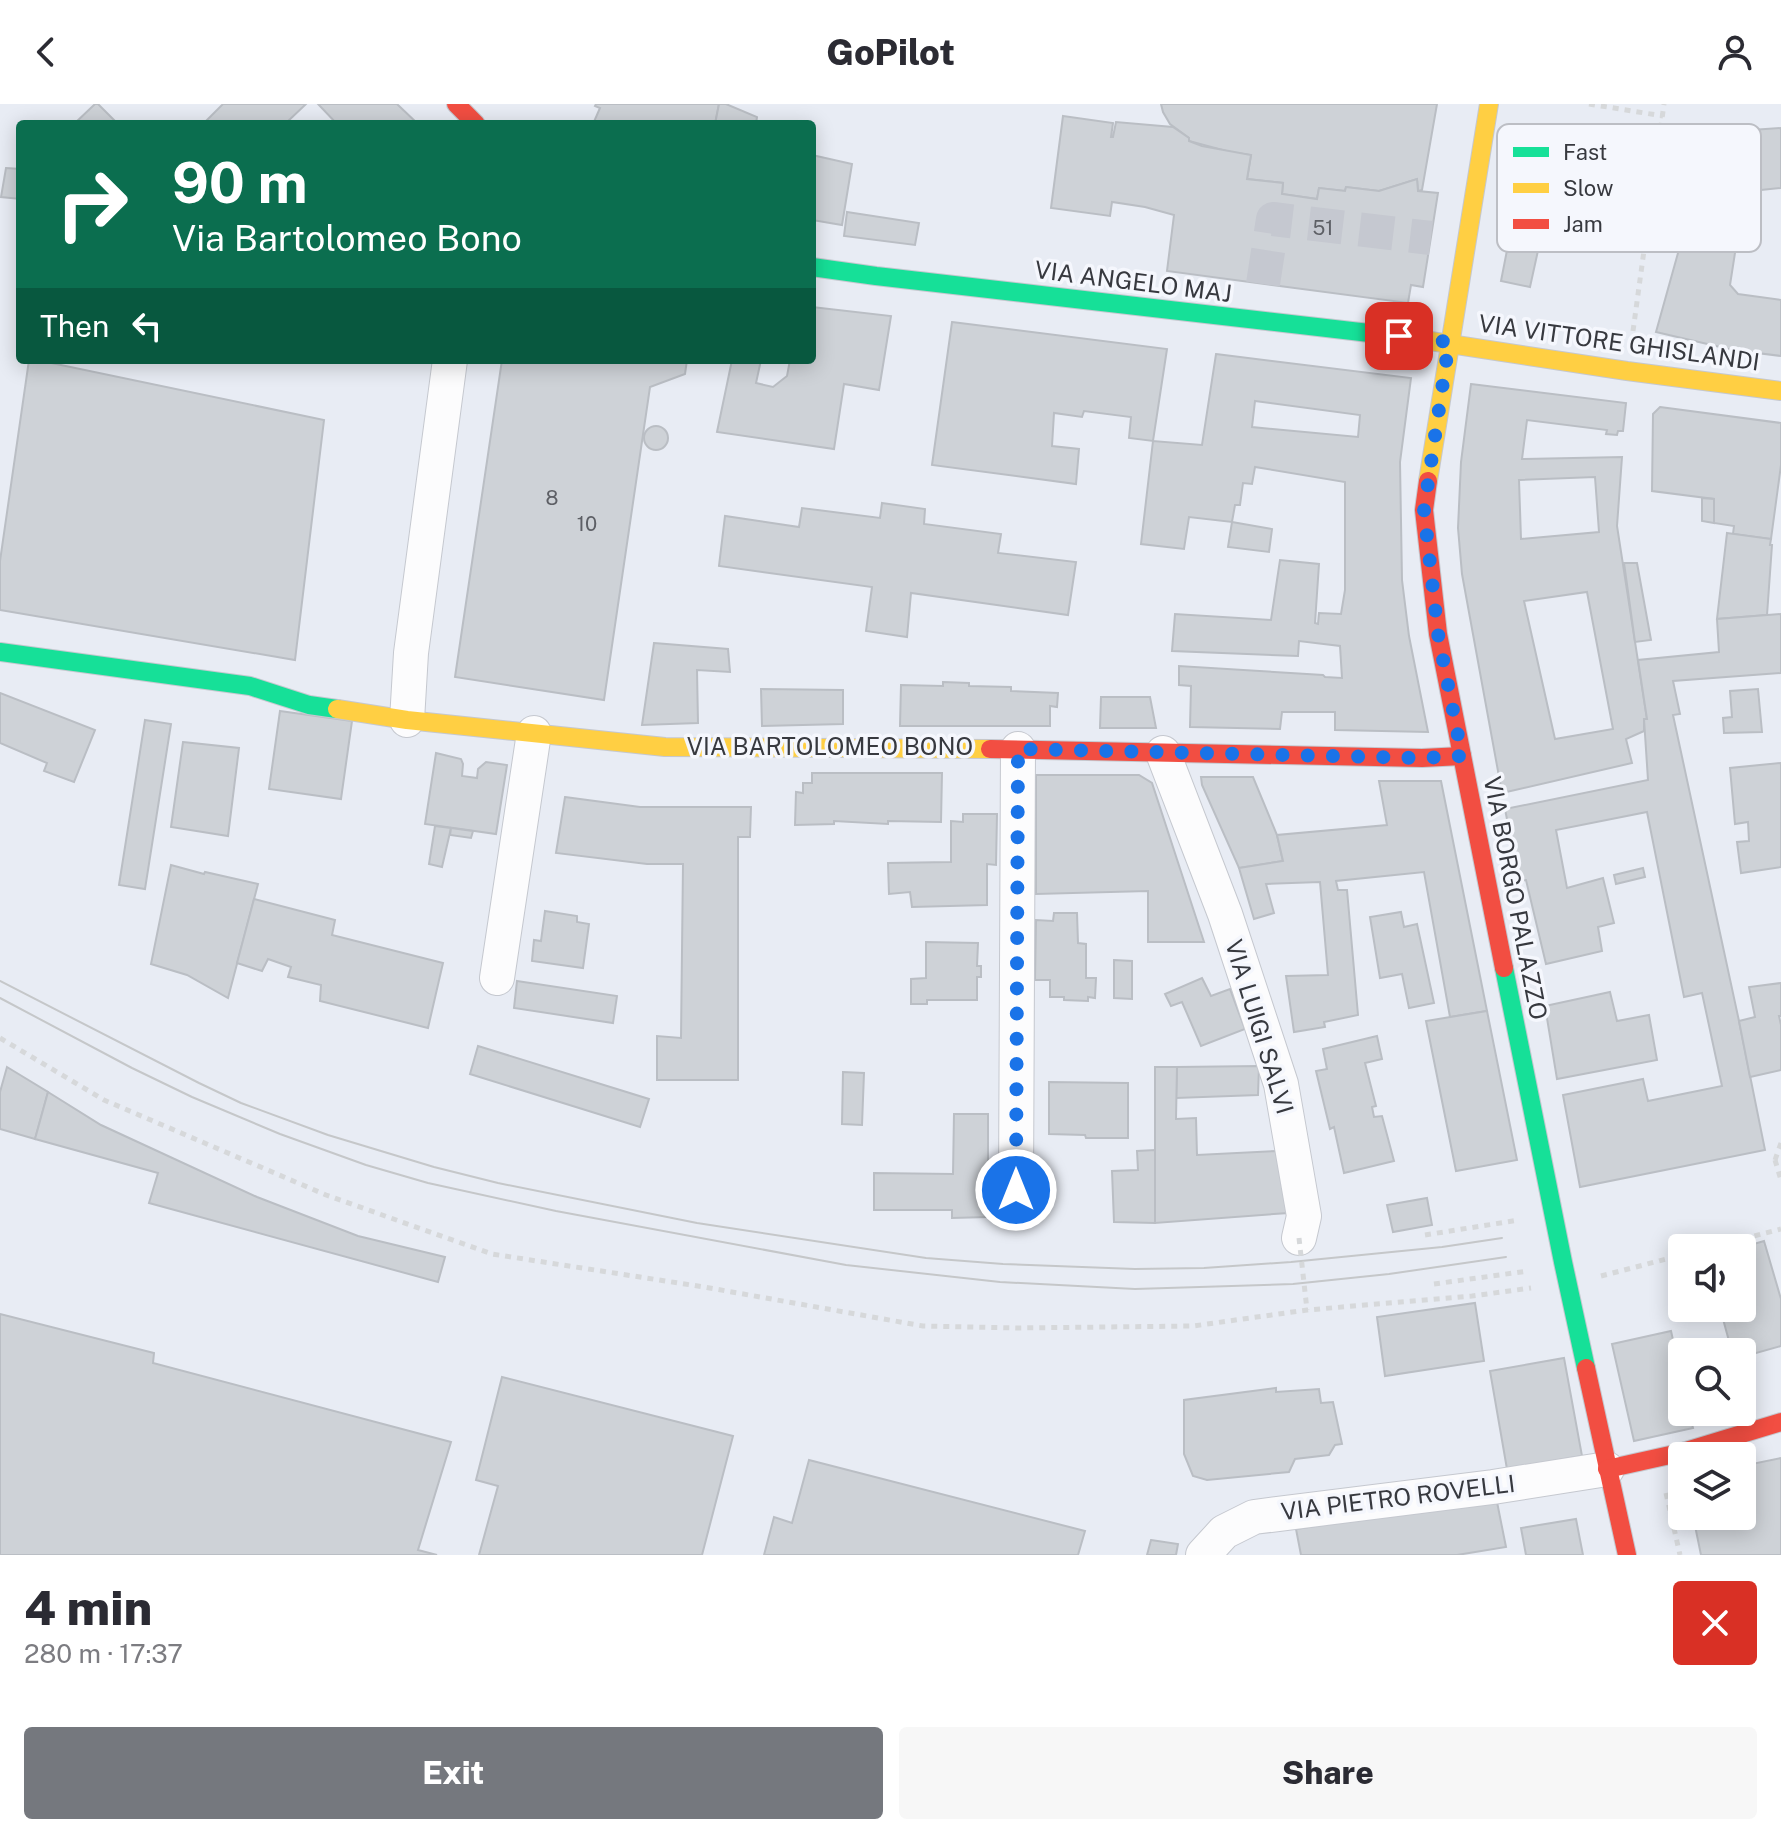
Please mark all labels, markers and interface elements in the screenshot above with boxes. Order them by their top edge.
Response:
icon: back [24,30,68,74]
icon: person [1713,30,1757,74]
text: GoPilot [826,31,955,73]
legend [1497,124,1761,252]
text: Fast [1563,139,1607,165]
text: 90 m [172,150,308,216]
icon: right [40,152,144,256]
text: Slow [1563,175,1613,201]
text: Jam [1563,211,1603,237]
house number: 51 [1313,216,1333,240]
text: Via Bartolomeo Bono [172,217,522,259]
street label: VIA ANGELO MAJ [1033,255,1233,307]
pin [1365,302,1433,370]
icon: left [125,304,169,348]
text: Then [40,308,109,344]
street label: VIA VITTORE GHISLANDI [1477,308,1761,376]
icon: arrive [1377,314,1421,358]
house number: 8 [546,486,558,510]
house number: 10 [577,512,597,536]
street label: VIA BARTOLOMEO BONO [687,732,973,760]
street label: VIA BORGO PALAZZO [1479,774,1553,1022]
street label: VIA LUIGI SALVI [1220,936,1300,1117]
position arrow [974,1148,1058,1232]
map controls [1668,1234,1756,1530]
button: sound [1668,1234,1756,1322]
button: search [1668,1338,1756,1426]
button: layers [1668,1442,1756,1530]
street label: VIA PIETRO ROVELLI [1279,1469,1517,1525]
text: 4 min [24,1579,152,1636]
button: close [1673,1581,1757,1665]
text: 280 m · 17:37 [24,1638,183,1669]
button: Exit [24,1727,883,1819]
button: Share [899,1727,1757,1819]

